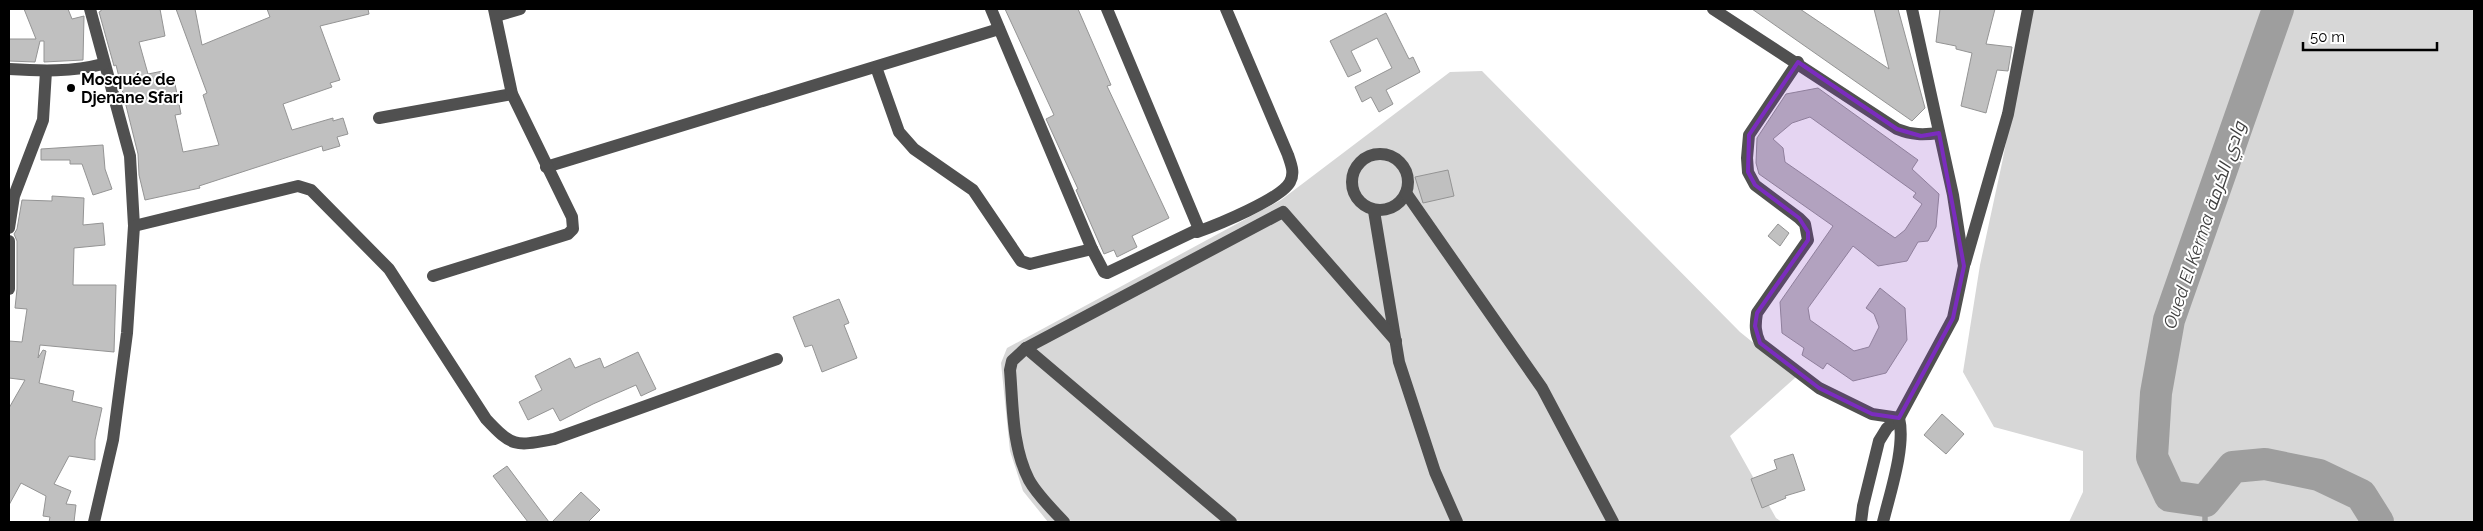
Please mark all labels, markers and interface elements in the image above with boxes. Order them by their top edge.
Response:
scale bar [2303,20,2437,52]
text: 50 m [2310,28,2345,46]
place label: Mosquée de Djenane Sfari [81,70,183,107]
marker: Mosquée de Djenane Sfari [65,82,77,94]
water label: Oued El Kerma وادي الكرمة [2159,118,2254,333]

